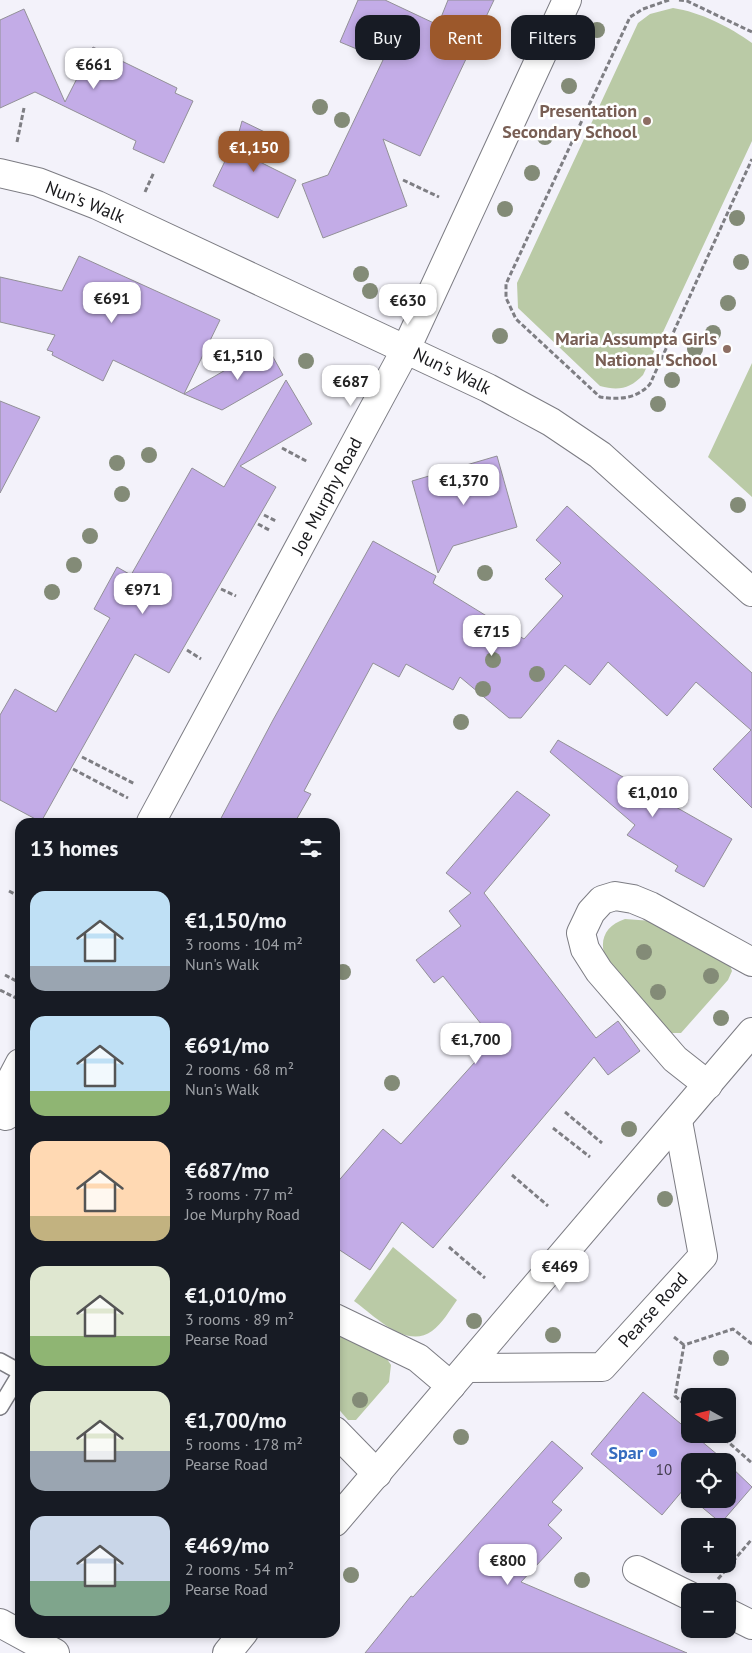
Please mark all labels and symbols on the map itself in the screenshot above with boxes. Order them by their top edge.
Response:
pin: €661 [64,48,124,90]
place label: Presentation Secondary School [502,99,638,143]
marker: Presentation Secondary School [641,115,653,127]
pin: €1,150 [213,130,295,173]
street label: Nun's Walk [42,175,129,228]
pin: €691 [82,282,142,324]
pin: €630 [378,284,438,326]
place label: Maria Assumpta Girls National School [555,327,718,371]
pin: €1,510 [197,338,279,381]
street label: Nun's Walk [410,342,495,399]
marker: Maria Assumpta Girls National School [721,343,733,355]
pin: €687 [321,364,381,407]
street label: Joe Murphy Road [286,433,367,559]
pin: €1,370 [423,464,505,506]
pin: €971 [113,572,173,615]
pin: €715 [462,614,522,657]
pin: €1,010 [612,776,694,818]
pin: €1,700 [435,1022,517,1065]
pin: €469 [530,1250,590,1292]
street label: Pearse Road [613,1267,692,1352]
north arrow [681,1388,736,1442]
place label: Spar [608,1441,644,1464]
marker: Spar [647,1447,659,1459]
house number: 10 [656,1460,672,1479]
pin: €800 [478,1544,538,1586]

